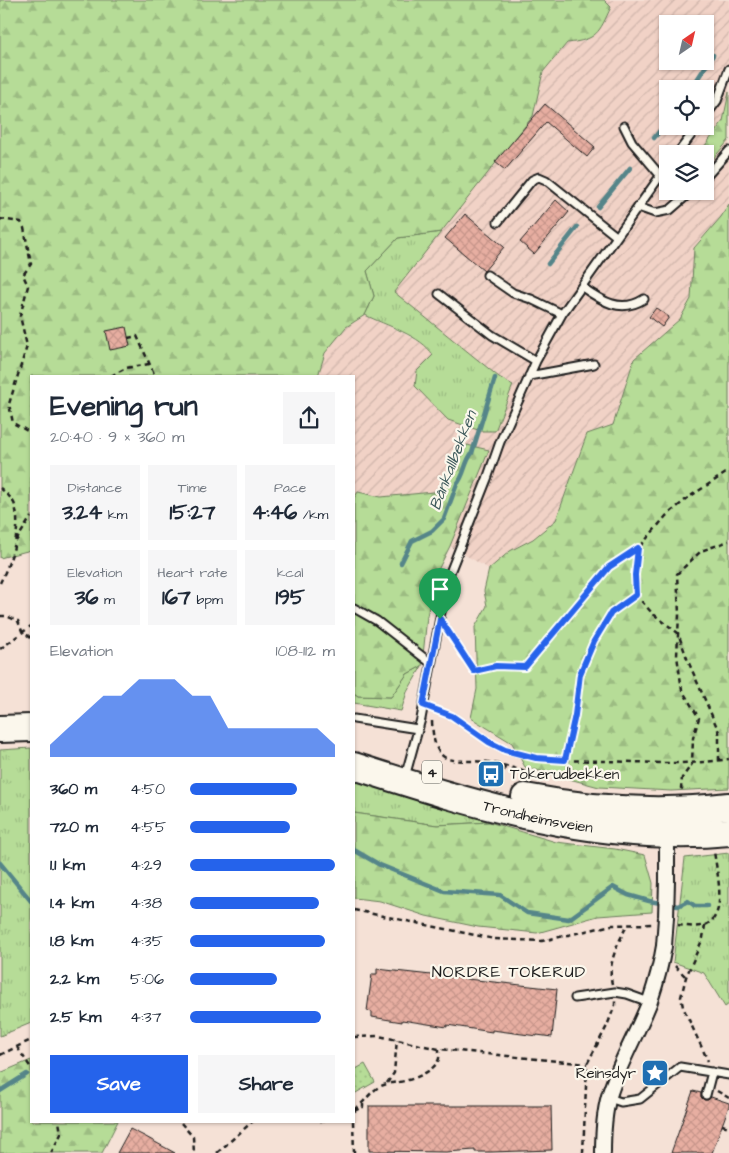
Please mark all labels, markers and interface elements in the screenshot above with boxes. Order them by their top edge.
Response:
north arrow [659,15,714,70]
map controls [659,15,714,200]
button: locate [659,80,714,135]
button: layers [659,145,714,200]
text: Evening run [50,387,198,426]
button: share [283,392,335,444]
water label: Bånkallbekken [424,406,483,513]
text: 20:40 · 9 × 360 m [50,426,185,448]
text: Distance [68,478,122,498]
text: Time [178,478,207,498]
text: Pace [274,478,306,498]
text: 3.24 [62,498,102,527]
text: 15:27 [169,498,215,527]
text: 4:46 [252,498,297,527]
text: km [102,505,127,525]
text: /km [297,505,329,525]
text: Elevation [67,563,122,583]
text: Heart rate [157,563,228,583]
text: kcal [277,563,304,583]
pin [419,568,461,619]
icon: arrive [426,575,454,603]
text: 36 [75,583,99,612]
text: 167 [162,583,191,612]
text: 195 [275,583,305,612]
text: m [99,590,115,610]
text: bpm [191,590,223,610]
text: Elevation [50,640,113,662]
text: 108–112 m [275,640,335,662]
bus stop icon: Tokerudbekken [476,759,506,789]
road number: 4 [422,760,442,784]
place label: Tokerudbekken [510,764,620,785]
text: 360 m [50,778,97,800]
text: 4:50 [130,778,165,800]
street label: Trondheimsveien [480,795,595,839]
text: 720 m [50,816,98,838]
text: 4:55 [130,816,166,838]
text: 1.1 km [50,854,85,876]
text: 4:29 [130,854,162,876]
text: 1.4 km [50,892,94,914]
text: 4:38 [130,892,162,914]
text: 1.8 km [50,930,93,952]
text: 4:35 [130,930,163,952]
district label: NORDRE TOKERUD [432,961,586,983]
text: 2.2 km [50,968,99,990]
text: 5:06 [130,968,164,990]
text: 2.5 km [50,1006,101,1028]
text: 4:37 [130,1006,162,1028]
button: Save [50,1055,188,1113]
button: Share [198,1055,335,1113]
place icon: Reinsdyr [640,1058,670,1088]
place label: Reinsdyr [576,1063,636,1085]

